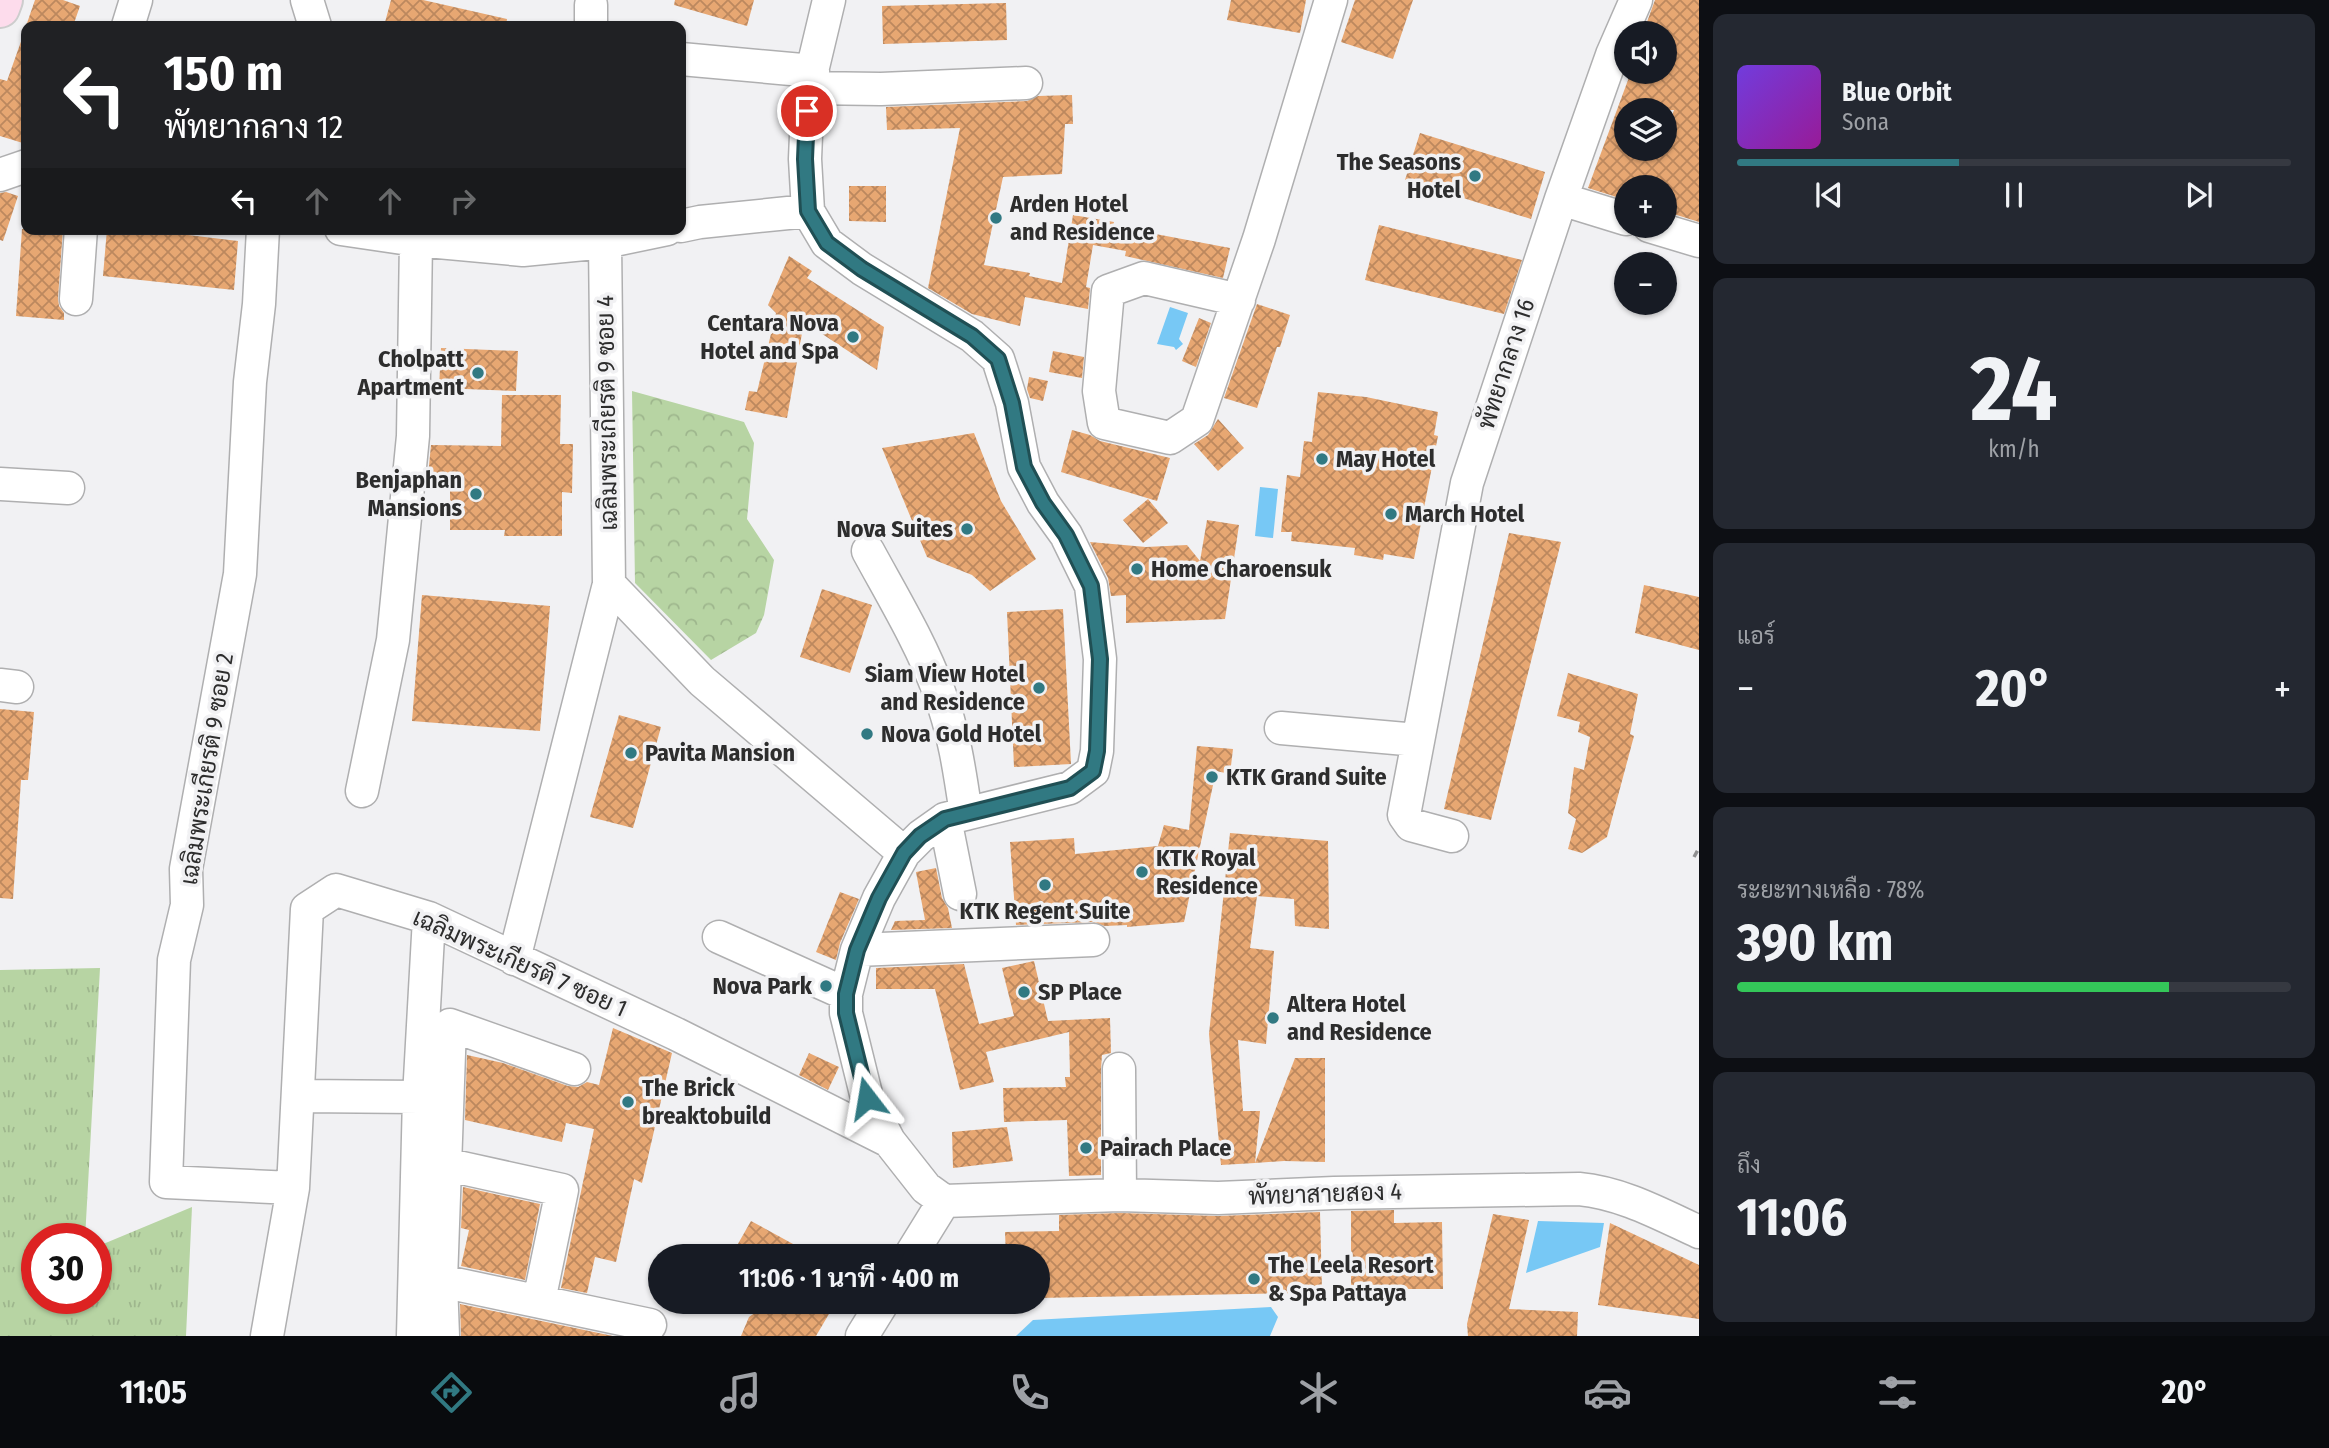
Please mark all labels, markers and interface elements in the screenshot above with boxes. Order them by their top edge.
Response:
map controls [1614,21,1677,315]
button: sound [1614,21,1677,84]
text: 150 m [164,44,283,103]
icon: left [49,49,140,140]
text: Blue Orbit [1842,77,1952,108]
pin [777,81,837,141]
icon: arrive [788,92,826,130]
button: layers [1614,98,1677,161]
text: พัทยากลาง 12 [164,108,343,146]
text: Sona [1842,108,1889,136]
place label: The Seasons Hotel [1337,148,1461,204]
marker: The Seasons Hotel [1467,168,1483,184]
button: + [1614,175,1677,238]
icon: previous [1810,176,1848,214]
icon: pause [1995,176,2033,214]
icon: next [2180,176,2218,214]
icon: left [225,182,263,220]
icon: ahead [298,182,336,220]
icon: ahead [371,182,409,220]
icon: right [444,182,482,220]
place label: Arden Hotel and Residence [1009,190,1155,246]
marker: Arden Hotel and Residence [988,210,1004,226]
button: − [1614,252,1677,315]
street label: เฉลิมพระเกียรติ 9 ซอย 4 [590,295,623,531]
street label: พัทยากลาง 16 [1472,295,1540,433]
place label: Centara Nova Hotel and Spa [700,309,839,365]
marker: Centara Nova Hotel and Spa [845,329,861,345]
text: 24 [1970,335,2058,444]
place label: Cholpatt Apartment [356,345,465,401]
marker: Cholpatt Apartment [470,365,486,381]
text: km/h [1988,435,2040,463]
place label: May Hotel [1336,445,1436,473]
marker: May Hotel [1314,451,1330,467]
place label: Benjaphan Mansions [356,466,462,522]
marker: Benjaphan Mansions [468,486,484,502]
place label: March Hotel [1405,500,1525,528]
marker: March Hotel [1383,506,1399,522]
place label: Nova Suites [836,515,953,543]
marker: Nova Suites [959,521,975,537]
place label: Home Charoensuk [1151,555,1332,583]
marker: Home Charoensuk [1129,561,1145,577]
text: แอร์ [1737,622,1775,650]
street label: เฉลิมพระเกียรติ 9 ซอย 2 [174,651,239,887]
text: 20° [1976,657,2052,720]
place label: Siam View Hotel and Residence [865,660,1025,716]
text: − [1737,666,1754,712]
text: + [2274,666,2291,712]
marker: Siam View Hotel and Residence [1031,680,1047,696]
place label: Nova Gold Hotel [881,720,1042,748]
marker: Nova Gold Hotel [859,726,875,742]
place label: Pavita Mansion [645,739,795,767]
marker: Pavita Mansion [623,745,639,761]
place label: KTK Grand Suite [1226,763,1387,791]
marker: KTK Grand Suite [1204,769,1220,785]
place label: KTK Royal Residence [1156,844,1258,900]
marker: KTK Royal Residence [1134,864,1150,880]
text: ระยะทางเหลือ · 78% [1737,876,1924,904]
marker: KTK Regent Suite [1037,877,1053,893]
place label: KTK Regent Suite [960,897,1130,925]
street label: เฉลิมพระเกียรติ 7 ซอย 1 [409,902,632,1023]
text: 390 km [1737,911,1893,974]
place label: Nova Park [712,972,813,1000]
marker: Nova Park [818,978,834,994]
place label: SP Place [1038,978,1122,1006]
marker: SP Place [1016,984,1032,1000]
place label: Altera Hotel and Residence [1286,990,1432,1046]
marker: Altera Hotel and Residence [1265,1010,1281,1026]
position arrow [830,1061,904,1135]
place label: The Brick breaktobuild [642,1074,771,1130]
marker: The Brick breaktobuild [620,1094,636,1110]
place label: Pairach Place [1100,1134,1231,1162]
marker: Pairach Place [1078,1140,1094,1156]
text: ถึง [1737,1151,1761,1179]
street label: พัทยาสายสอง 4 [1248,1177,1402,1211]
text: 11:06 [1737,1186,1848,1249]
speed limit sign: 30 [21,1223,112,1314]
place label: The Leela Resort & Spa Pattaya [1268,1251,1434,1307]
text: 11:06 · 1 นาที · 400 m [739,1263,959,1294]
marker: The Leela Resort & Spa Pattaya [1246,1271,1262,1287]
icon: directions [427,1368,476,1417]
icon: music [716,1368,765,1417]
icon: phone [1005,1368,1054,1417]
icon: climate [1294,1368,1343,1417]
icon: car [1583,1368,1632,1417]
icon: filters [1873,1368,1922,1417]
text: 11:05 [120,1373,187,1411]
text: 20° [2162,1373,2209,1411]

